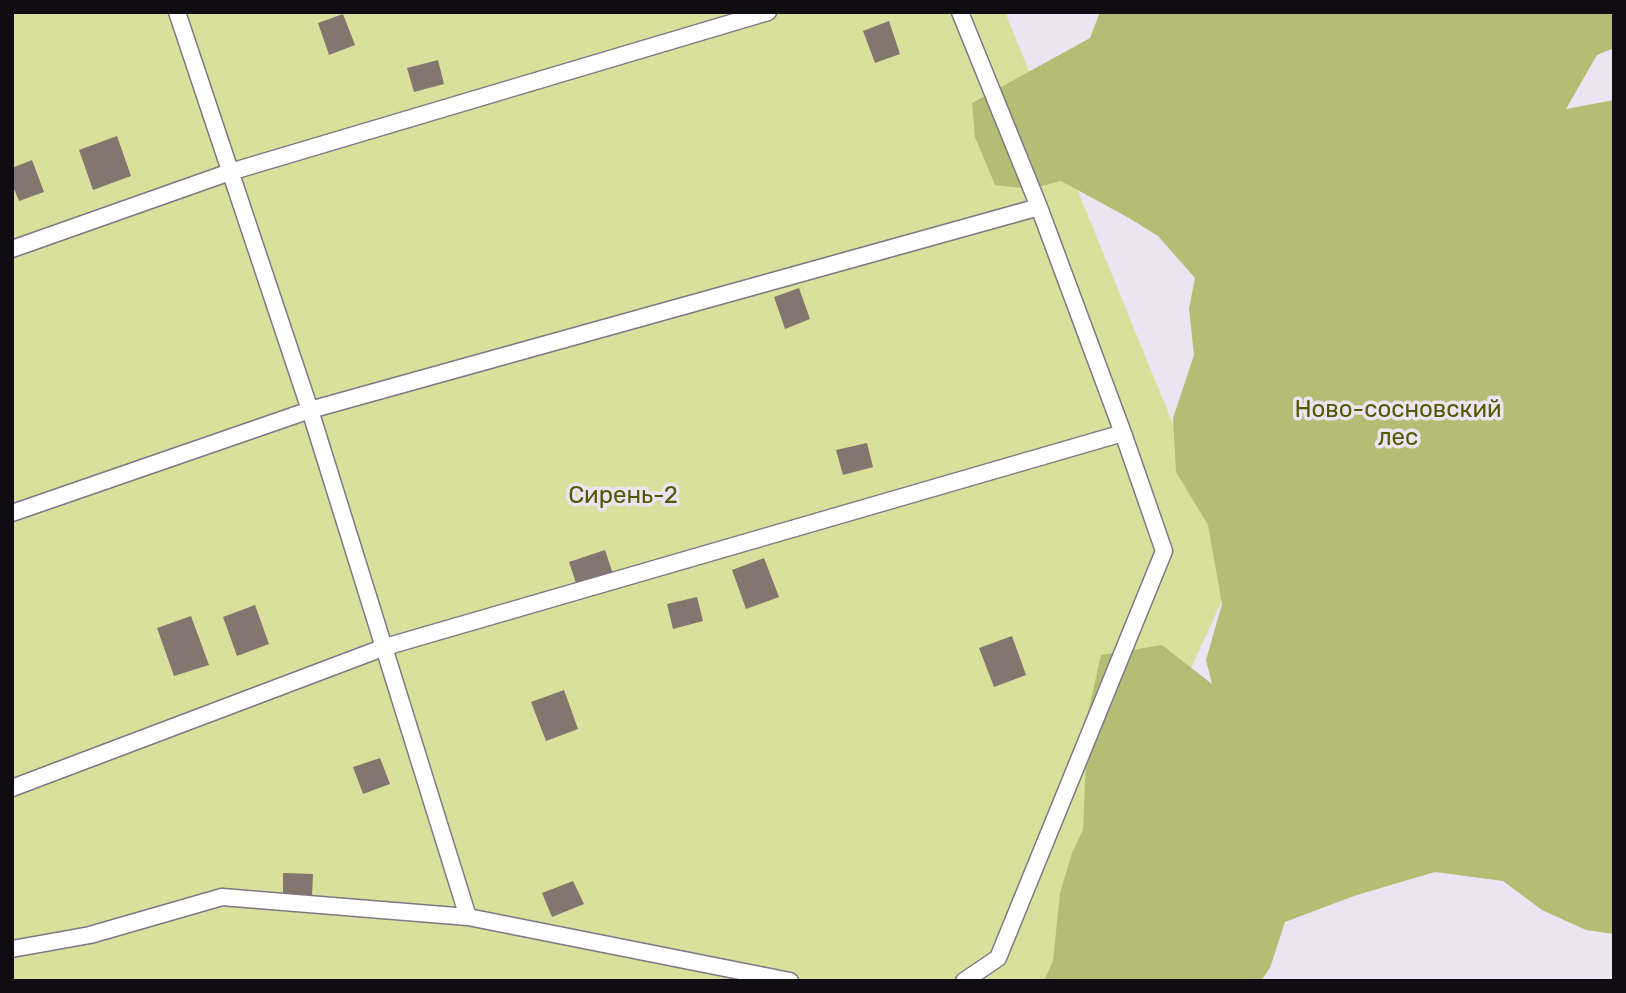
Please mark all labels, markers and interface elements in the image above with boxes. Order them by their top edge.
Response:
park label: Ново-сосновский лес [1294,396,1502,452]
park label: Сирень-2 [568,482,678,510]

